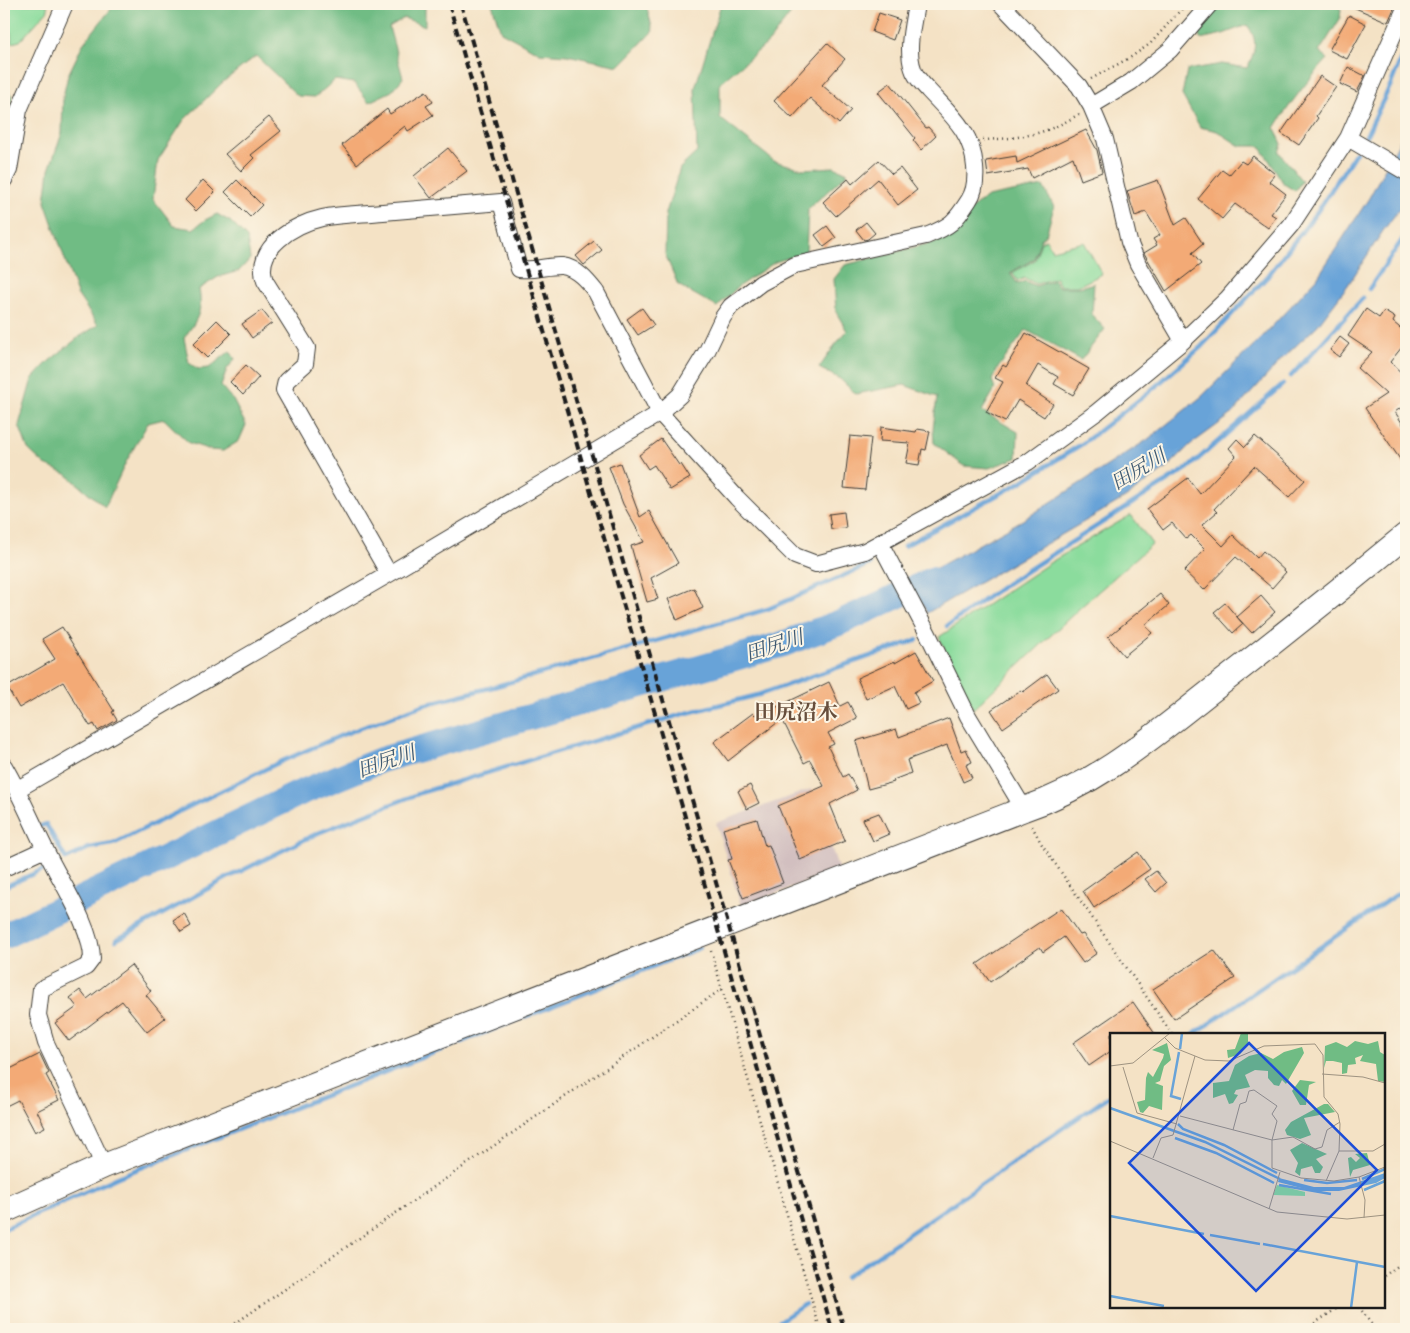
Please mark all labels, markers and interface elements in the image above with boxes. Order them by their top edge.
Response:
water label: 田尻川 [1106,442,1174,499]
water label: 田尻川 [742,624,810,670]
district label: 田尻沼木 [754,699,838,729]
water label: 田尻川 [354,739,422,787]
inset map [1110,1033,1385,1308]

